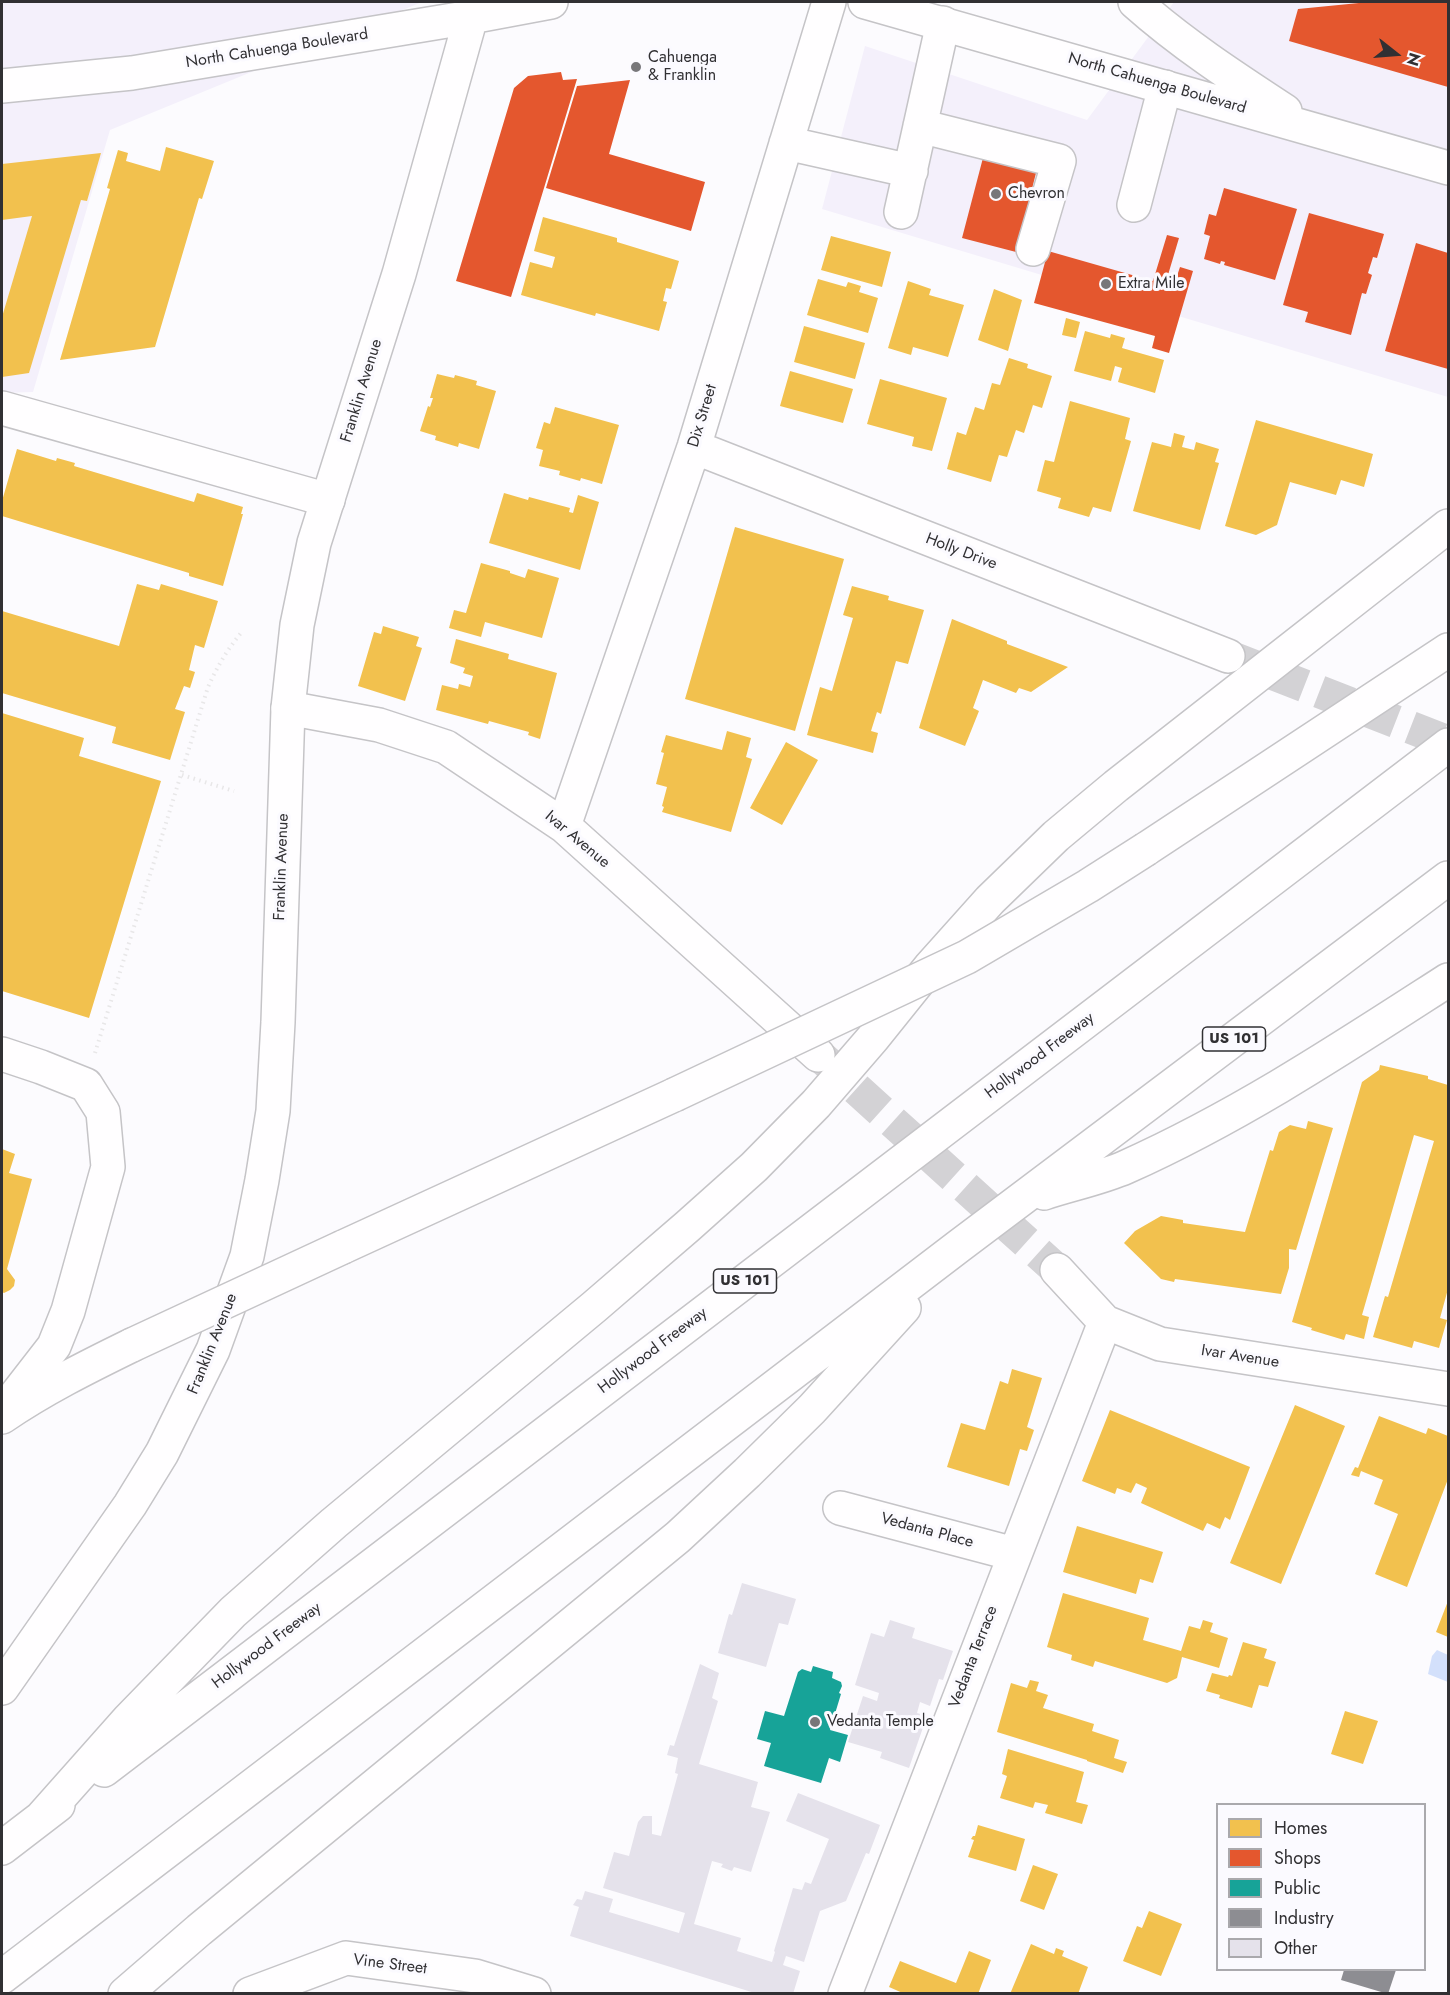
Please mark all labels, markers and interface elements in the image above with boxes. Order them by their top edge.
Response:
north arrow [1366,24,1426,84]
street label: North Cahuenga Boulevard [184,25,370,73]
place label: Cahuenga & Franklin [648,48,717,86]
street label: North Cahuenga Boulevard [1066,49,1248,119]
text: N [1401,50,1427,69]
marker: Cahuenga & Franklin [629,60,643,74]
place label: Chevron [1008,184,1065,204]
marker: Chevron [989,187,1003,201]
place label: Extra Mile [1118,274,1184,294]
marker: Extra Mile [1099,277,1113,291]
street label: Franklin Avenue [337,337,387,445]
street label: Dix Street [684,382,722,450]
street label: Holly Drive [923,530,999,574]
street label: Ivar Avenue [541,807,613,873]
street label: Franklin Avenue [271,813,293,921]
street label: Hollywood Freeway [982,1009,1098,1103]
road number: US 101 [1202,1027,1266,1051]
road number: US 101 [714,1269,777,1293]
street label: Franklin Avenue [184,1291,242,1397]
street label: Hollywood Freeway [595,1304,711,1398]
street label: Ivar Avenue [1200,1341,1280,1373]
street label: Vedanta Place [879,1509,975,1553]
street label: Hollywood Freeway [209,1599,325,1693]
street label: Vedanta Terrace [946,1603,1002,1711]
place label: Vedanta Temple [827,1712,934,1732]
marker: Vedanta Temple [808,1715,822,1729]
legend [1216,1803,1426,1971]
text: Homes [1274,1815,1327,1841]
text: Shops [1274,1845,1321,1871]
text: Public [1274,1875,1321,1901]
text: Industry [1274,1905,1334,1931]
text: Other [1274,1935,1317,1961]
street label: Vine Street [352,1951,428,1979]

